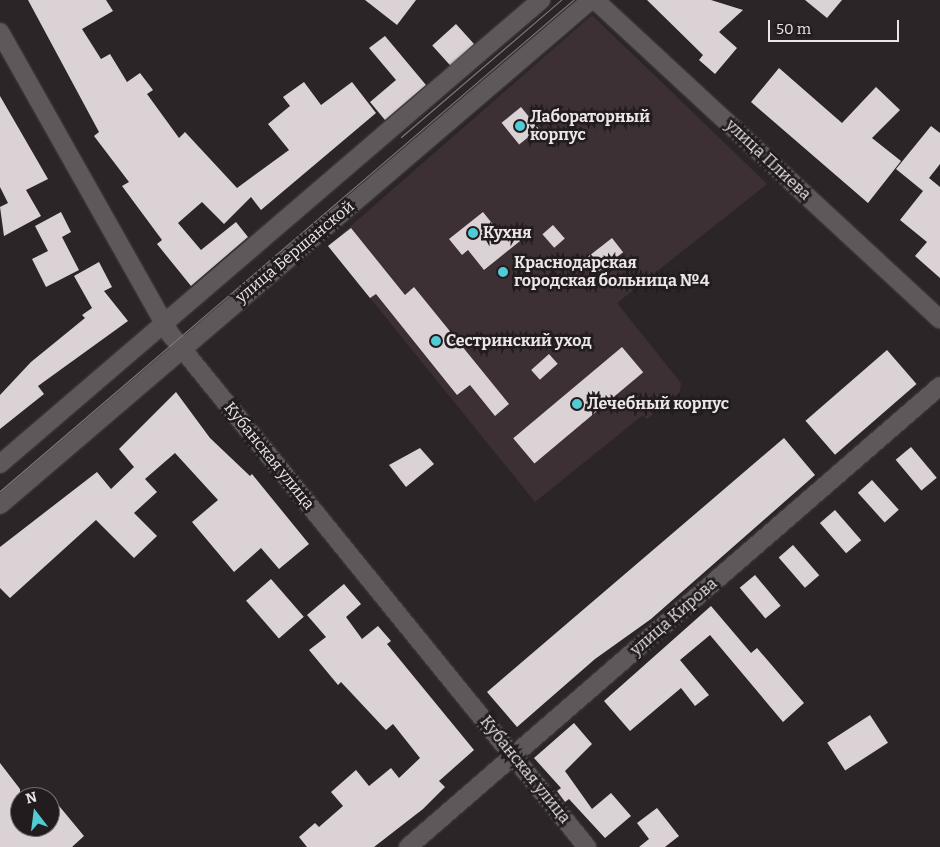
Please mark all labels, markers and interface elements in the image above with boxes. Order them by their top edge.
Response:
scale bar [770,10,901,42]
text: 50 m [776,20,811,38]
place label: Лабораторный корпус [530,107,650,145]
street label: улица Плиева [721,116,815,204]
marker: Лабораторный корпус [514,120,526,132]
street label: улица Бершанской [232,197,358,307]
place label: Кухня [483,223,532,243]
marker: Кухня [467,227,479,239]
place label: Краснодарская городская больница №4 [514,253,709,291]
marker: Краснодарская городская больница №4 [496,265,510,279]
place label: Сестринский уход [446,331,592,351]
marker: Сестринский уход [430,335,442,347]
place label: Лечебный корпус [587,394,729,414]
street label: Кубанская улица [220,398,318,514]
marker: Лечебный корпус [571,398,583,410]
street label: улица Кирова [627,574,721,660]
street label: Кубанская улица [476,712,574,828]
north arrow [10,787,60,837]
text: N [24,788,39,808]

